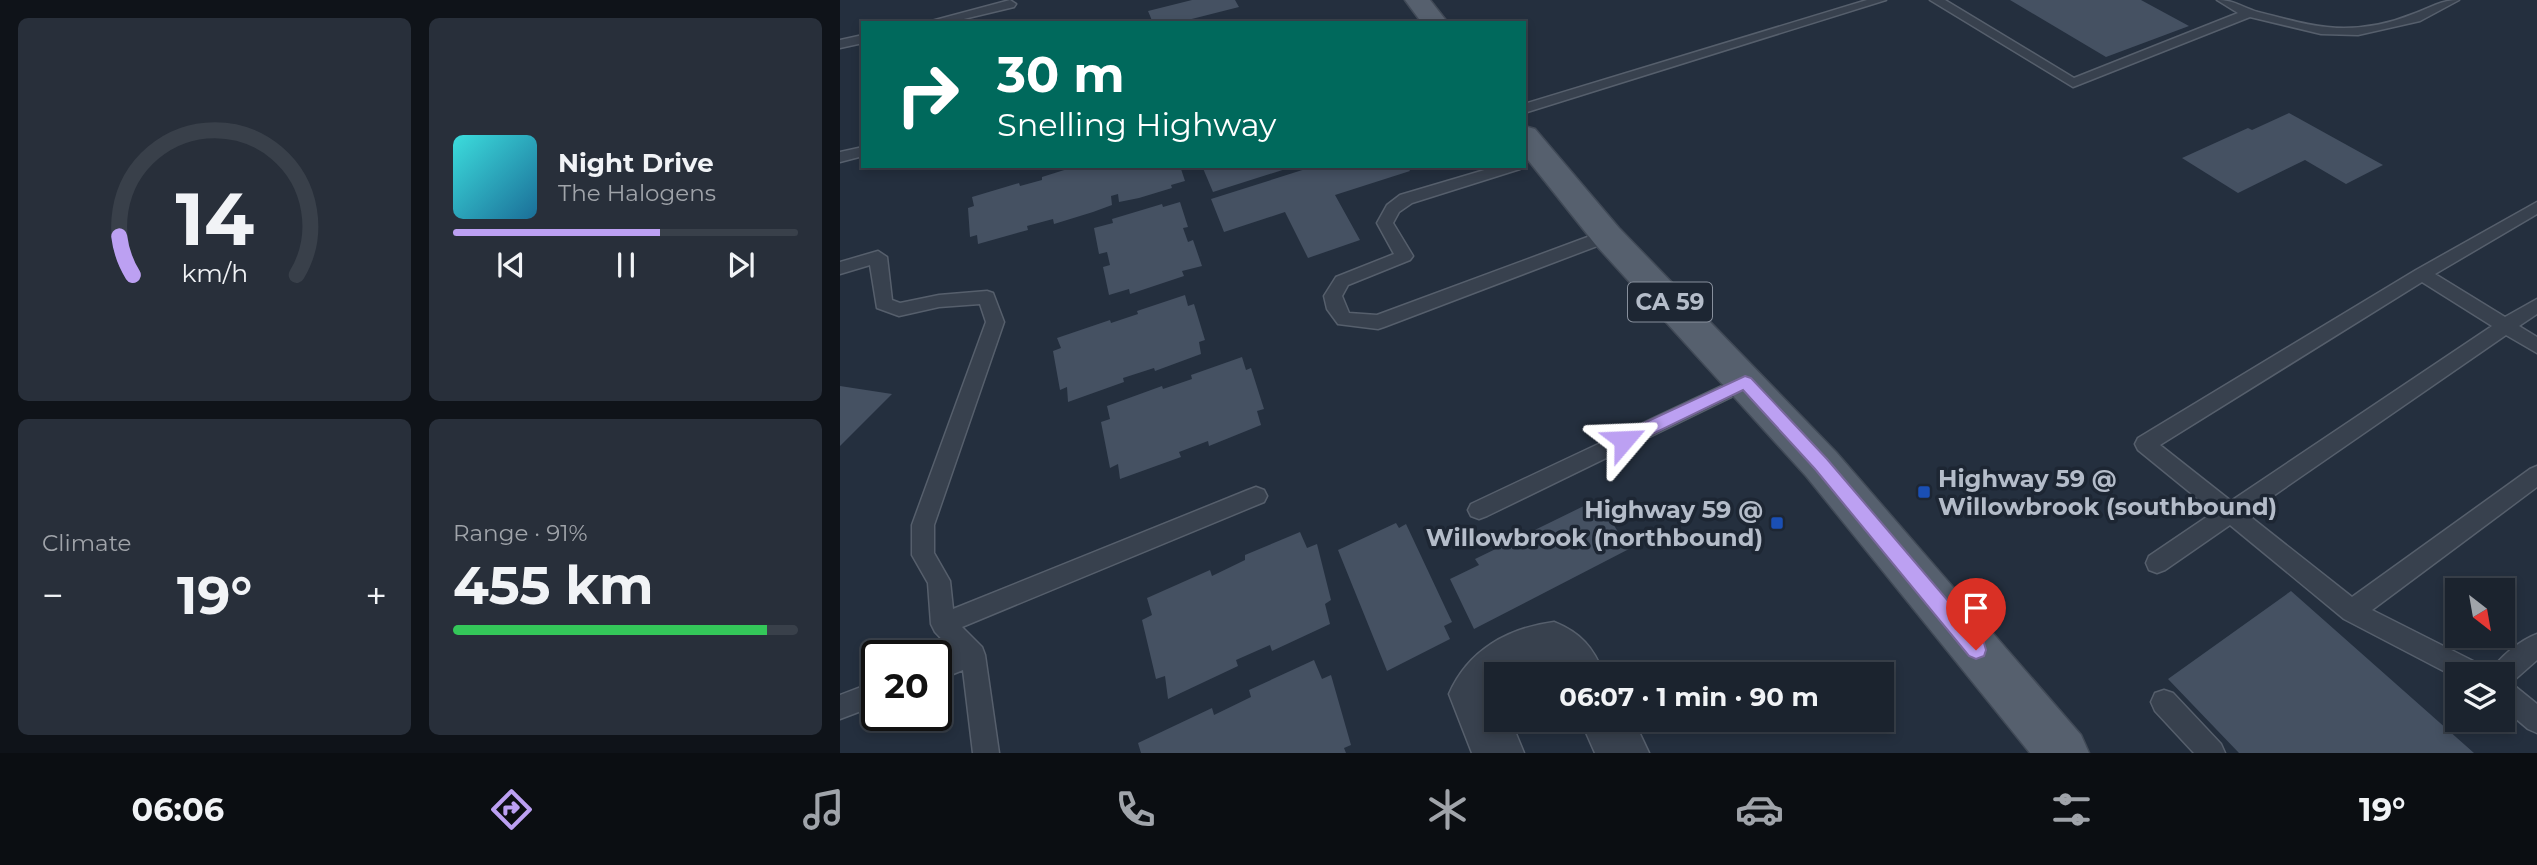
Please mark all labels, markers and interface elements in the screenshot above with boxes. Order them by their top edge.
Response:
text: 30 m [997,45,1125,104]
icon: right [882,49,973,140]
text: Snelling Highway [997,105,1276,144]
text: Night Drive [558,147,714,179]
text: 14 [175,176,254,264]
text: The Halogens [558,179,716,207]
icon: previous [492,246,530,284]
icon: pause [607,246,645,284]
icon: next [722,246,760,284]
text: km/h [181,258,248,288]
road number: CA 59 [1628,282,1712,322]
position arrow [1587,403,1661,477]
place label: Highway 59 @ Willowbrook (southbound) [1938,464,2277,521]
marker: Highway 59 @ Willowbrook (southbound) [1916,484,1932,500]
place label: Highway 59 @ Willowbrook (northbound) [1426,495,1763,552]
marker: Highway 59 @ Willowbrook (northbound) [1769,515,1785,531]
text: Range · 91% [453,519,588,547]
text: Climate [42,529,131,557]
text: 455 km [453,554,654,617]
text: 19° [177,564,252,627]
text: − [42,572,64,619]
text: + [365,572,387,619]
pin [1946,578,2006,650]
north arrow [2445,578,2515,648]
map controls [2445,578,2515,732]
icon: arrive [1957,589,1995,627]
speed limit sign: 20 [861,640,952,731]
button: layers [2445,662,2515,732]
text: 06:07 · 1 min · 90 m [1559,681,1819,713]
icon: directions [487,785,536,834]
icon: music [799,785,848,834]
icon: phone [1111,785,1160,834]
icon: climate [1423,785,1472,834]
icon: car [1735,785,1784,834]
icon: filters [2047,785,2096,834]
text: 06:06 [132,790,224,829]
text: 19° [2359,790,2405,829]

